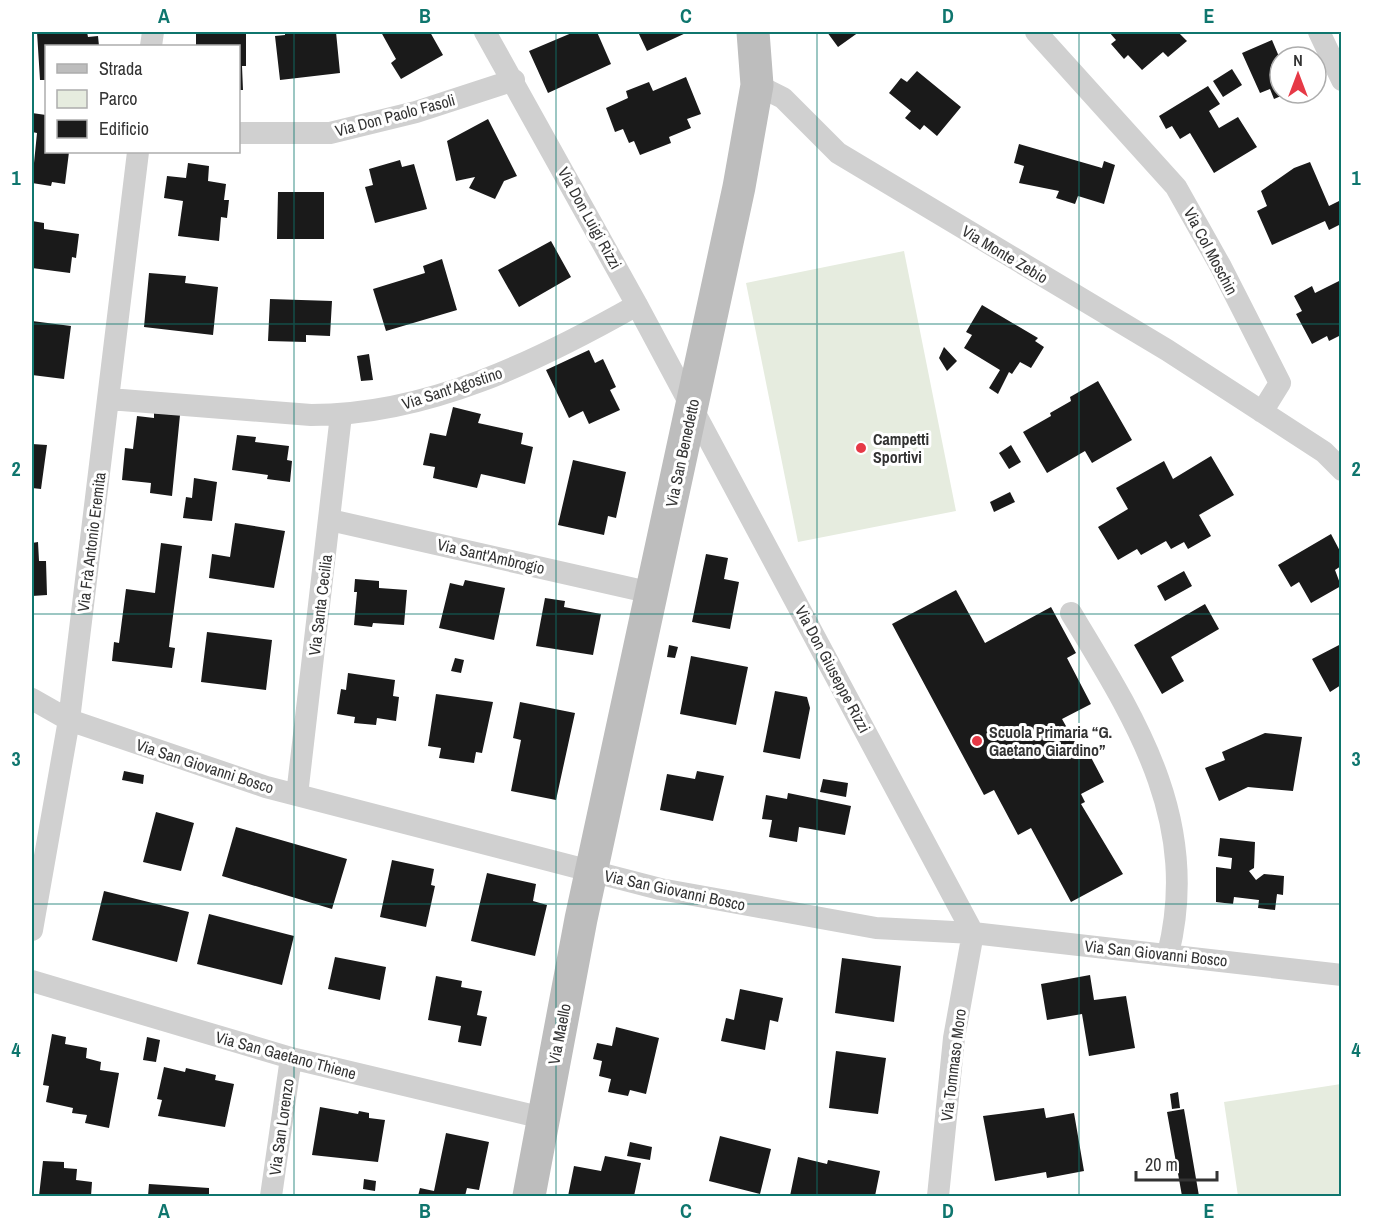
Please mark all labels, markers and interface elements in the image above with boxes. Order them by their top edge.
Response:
text: A [158,2,170,29]
text: B [419,2,431,29]
text: C [680,2,692,29]
text: D [942,2,954,29]
text: E [1204,2,1215,29]
legend [45,45,240,153]
north arrow [1268,45,1328,105]
text: N [1293,49,1303,71]
text: Strada [99,56,143,81]
text: Parco [99,86,138,111]
street label: Via Don Paolo Fasoli [333,88,457,142]
text: Edificio [99,116,149,141]
street label: Via Don Luigi Rizzi [553,163,627,273]
text: 1 [11,164,21,191]
text: 1 [1351,164,1361,191]
street label: Via Col Moschin [1179,203,1243,299]
street label: Via Monte Zebio [958,220,1052,288]
street label: Via Sant'Agostino [399,361,505,415]
street label: Via San Benedetto [660,397,704,509]
place label: Campetti Sportivi [873,428,929,468]
marker: Campetti Sportivi [854,441,868,455]
text: 2 [11,455,21,482]
text: 2 [1351,455,1361,482]
street label: Via Frà Antonio Eremita [72,470,111,613]
street label: Via Sant'Ambrogio [435,533,547,579]
street label: Via Santa Cecilia [303,552,337,657]
street label: Via Don Giuseppe Rizzi [790,601,876,737]
place label: Scuola Primaria “G. Gaetano Giardino” [989,721,1112,761]
street label: Via San Giovanni Bosco [133,733,277,799]
marker: Scuola Primaria “G. Gaetano Giardino” [970,734,984,748]
text: 3 [11,745,21,772]
text: 3 [1351,745,1361,772]
street label: Via San Giovanni Bosco [603,864,747,916]
street label: Via San Giovanni Bosco [1084,935,1228,971]
street label: Via Maello [542,1002,576,1066]
street label: Via Tommaso Moro [935,1007,971,1123]
street label: Via San Gaetano Thiene [213,1026,359,1084]
text: 4 [11,1036,21,1063]
text: 4 [1351,1036,1361,1063]
street label: Via San Lorenzo [263,1077,299,1177]
scale bar [1136,1144,1217,1182]
text: 20 m [1145,1152,1178,1177]
text: A [158,1197,170,1224]
text: B [419,1197,431,1224]
text: C [680,1197,692,1224]
text: D [942,1197,954,1224]
text: E [1204,1197,1215,1224]

